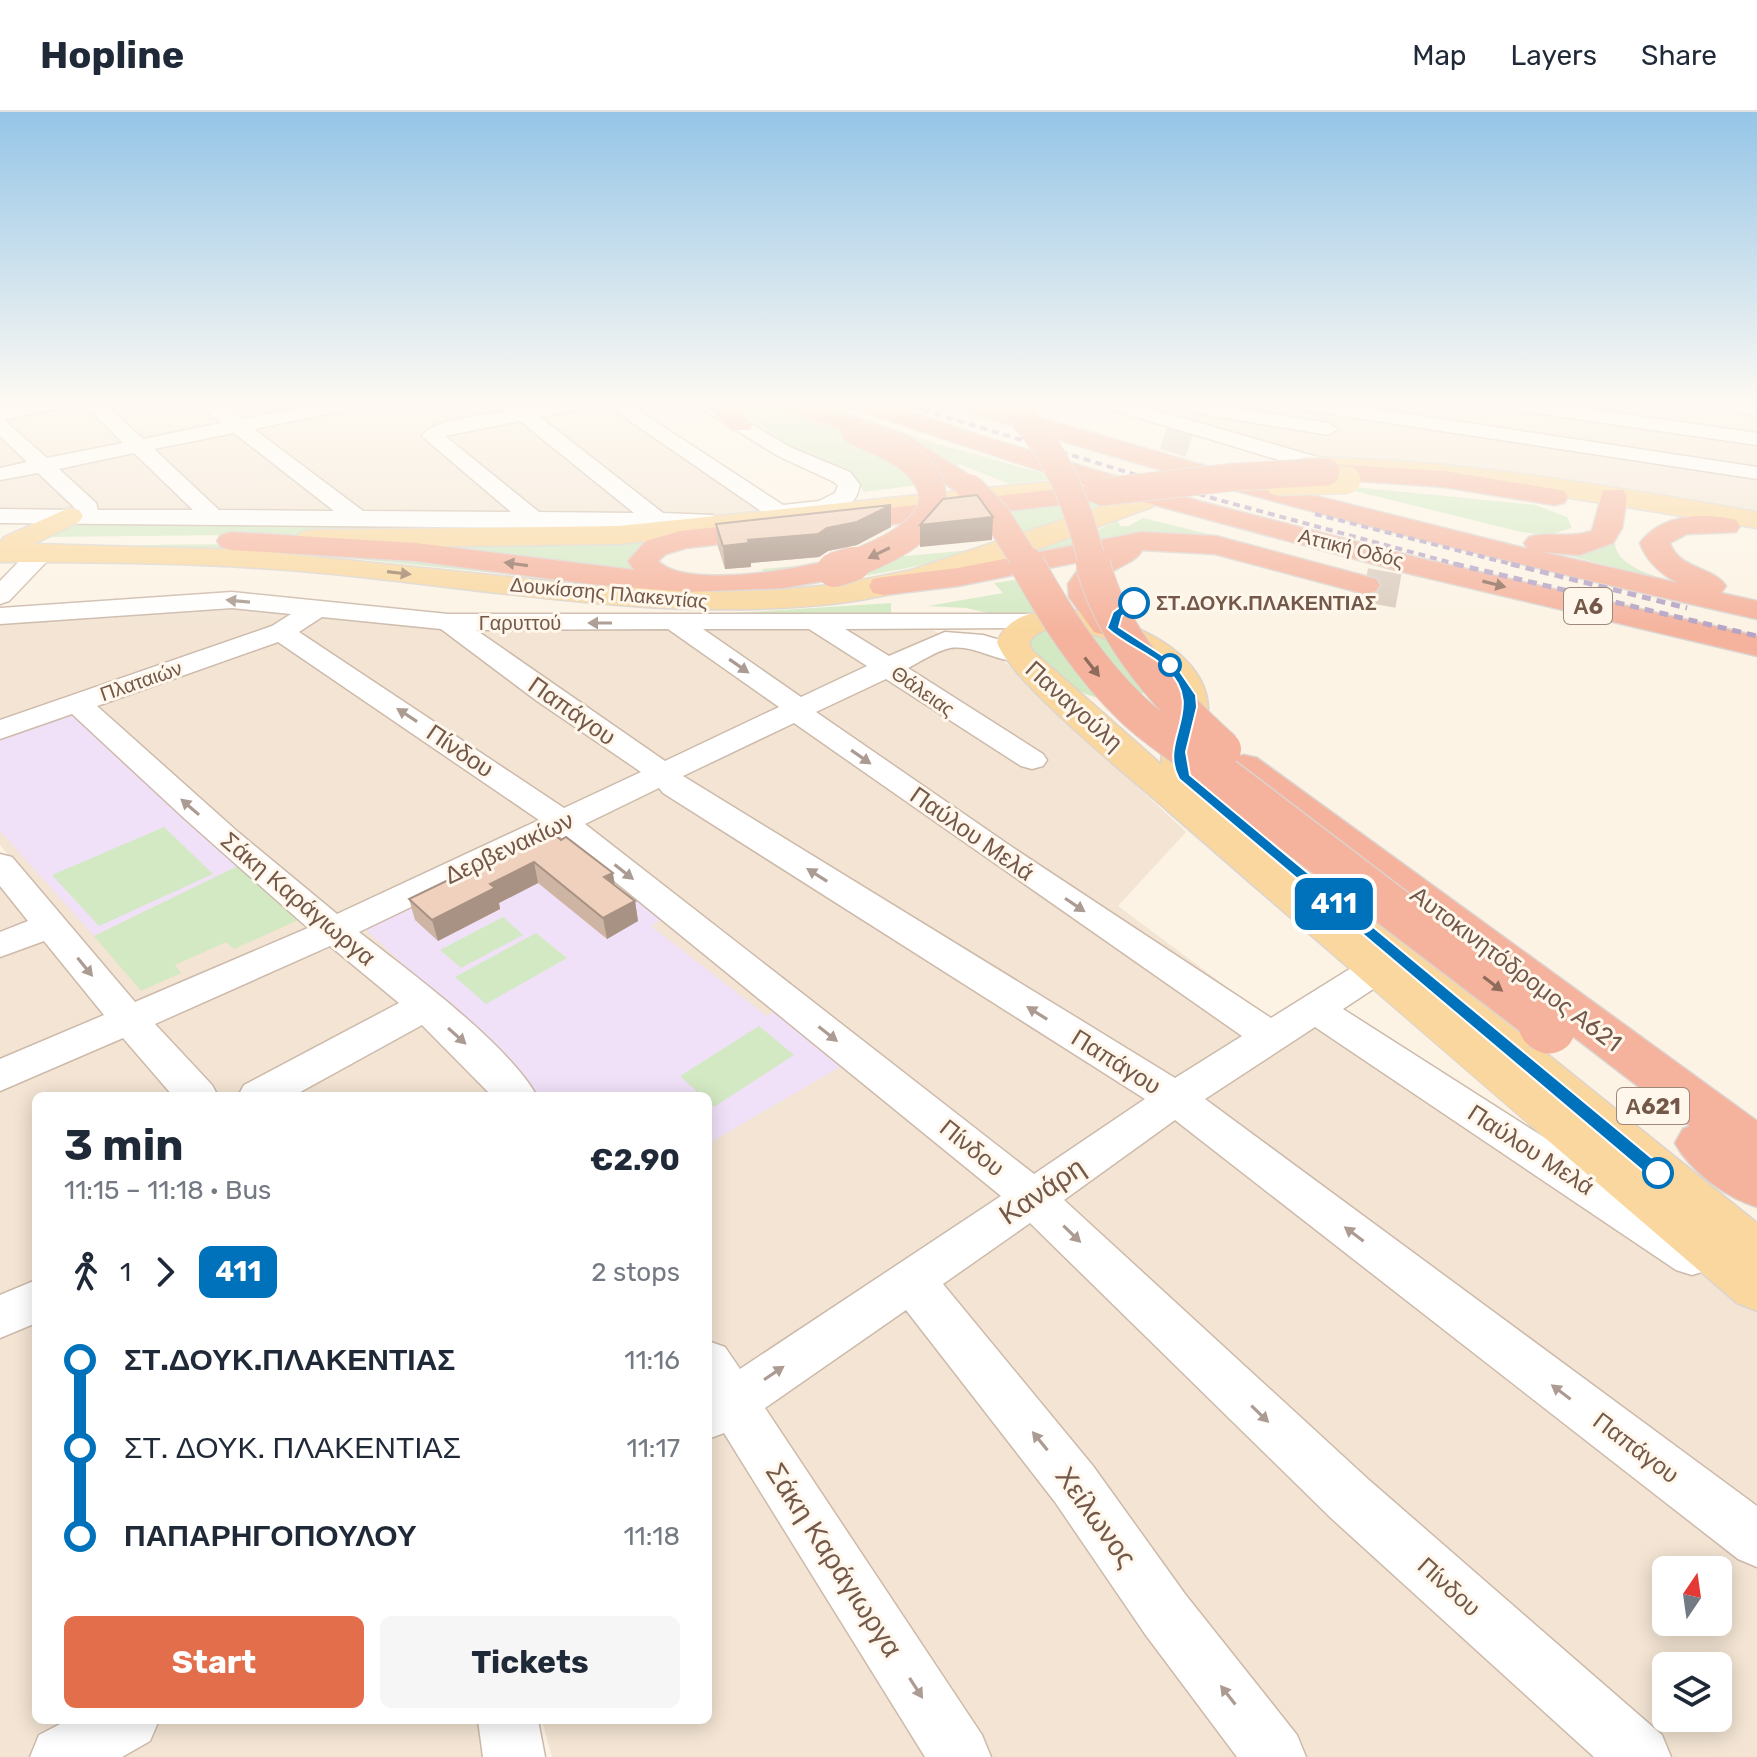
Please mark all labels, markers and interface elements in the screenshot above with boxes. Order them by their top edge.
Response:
text: Hopline [40,32,184,78]
text: Map [1412,39,1467,72]
text: Layers [1511,39,1597,72]
text: Share [1641,39,1717,72]
street label: Αττική Οδός [1296,523,1406,573]
one-way arrow [867,546,890,559]
one-way arrow [503,557,528,570]
one-way arrow [387,566,412,579]
street label: Δουκίσσης Πλακεντίας [509,572,709,614]
one-way arrow [1482,578,1507,590]
marker: ΣΤ.ΔΟΥΚ.ΠΛΑΚΕΝΤΙΑΣ [1119,588,1149,618]
road number: Α6 [1564,588,1612,624]
place label: ΣΤ.ΔΟΥΚ.ΠΛΑΚΕΝΤΙΑΣ [1156,591,1377,615]
one-way arrow [225,594,250,607]
street label: Γαρυττού [479,611,561,635]
one-way arrow [587,617,612,629]
unlabelled marker [1159,654,1181,676]
street label: Παναγούλη [1020,655,1128,757]
street label: Πλαταιών [97,656,185,706]
one-way arrow [1084,657,1100,677]
one-way arrow [729,658,750,673]
street label: Θάλειας [887,661,960,722]
street label: Παπάγου [523,671,621,751]
one-way arrow [397,708,418,723]
street label: Πίνδου [421,719,499,783]
one-way arrow [851,749,872,764]
street label: Παύλου Μελά [905,781,1039,887]
one-way arrow [181,798,200,816]
street label: Δερβενακίων [440,806,578,890]
street label: Σάκη Καράγιωργα [215,826,381,972]
one-way arrow [614,864,634,880]
one-way arrow [806,869,828,883]
line badge: 411 [1288,878,1380,930]
street label: Αυτοκινητόδρομος Α621 [1405,880,1627,1058]
text: 411 [1311,887,1357,920]
one-way arrow [1065,897,1086,912]
one-way arrow [77,957,93,977]
one-way arrow [1483,975,1503,991]
one-way arrow [1027,1006,1048,1021]
street label: Παπάγου [1066,1024,1166,1100]
one-way arrow [818,1025,838,1042]
one-way arrow [448,1026,467,1044]
road number: Α621 [1617,1088,1689,1124]
street label: Παύλου Μελά [1463,1099,1599,1201]
street label: Πίνδου [934,1114,1010,1182]
text: 3 min [64,1119,184,1171]
text: €2.90 [590,1142,680,1178]
street label: Κανάρη [993,1150,1091,1232]
unlabelled marker [1643,1158,1673,1188]
text: 11:15 – 11:18 · Bus [64,1175,271,1206]
one-way arrow [1062,1225,1081,1243]
one-way arrow [1344,1227,1364,1243]
icon: walk [64,1250,108,1294]
icon: forward [143,1250,187,1294]
text: 411 [215,1255,261,1288]
text: 1 [120,1257,131,1288]
text: 2 stops [591,1257,680,1288]
text: ΣΤ.ΔΟΥΚ.ΠΛΑΚΕΝΤΙΑΣ [124,1342,455,1378]
text: 11:16 [624,1345,680,1376]
one-way arrow [763,1366,785,1381]
one-way arrow [1551,1384,1571,1400]
one-way arrow [1250,1404,1269,1422]
street label: Παπάγου [1588,1407,1684,1489]
text: ΣΤ. ΔΟΥΚ. ΠΛΑΚΕΝΤΙΑΣ [124,1430,461,1466]
one-way arrow [1032,1431,1049,1451]
text: 11:17 [627,1433,680,1464]
street label: Σάκη Καράγιωργα [759,1457,909,1663]
street label: Χείλωνος [1049,1460,1143,1574]
text: ΠΑΠΑΡΗΓΟΠΟΥΛΟΥ [124,1518,417,1554]
text: 11:18 [623,1521,680,1552]
street label: Πίνδου [1412,1552,1486,1622]
north arrow [1652,1556,1732,1636]
map controls [1652,1556,1732,1732]
button: Start [64,1616,364,1708]
button: Tickets [380,1616,680,1708]
button: layers [1652,1652,1732,1732]
one-way arrow [908,1677,922,1699]
one-way arrow [1220,1685,1236,1705]

